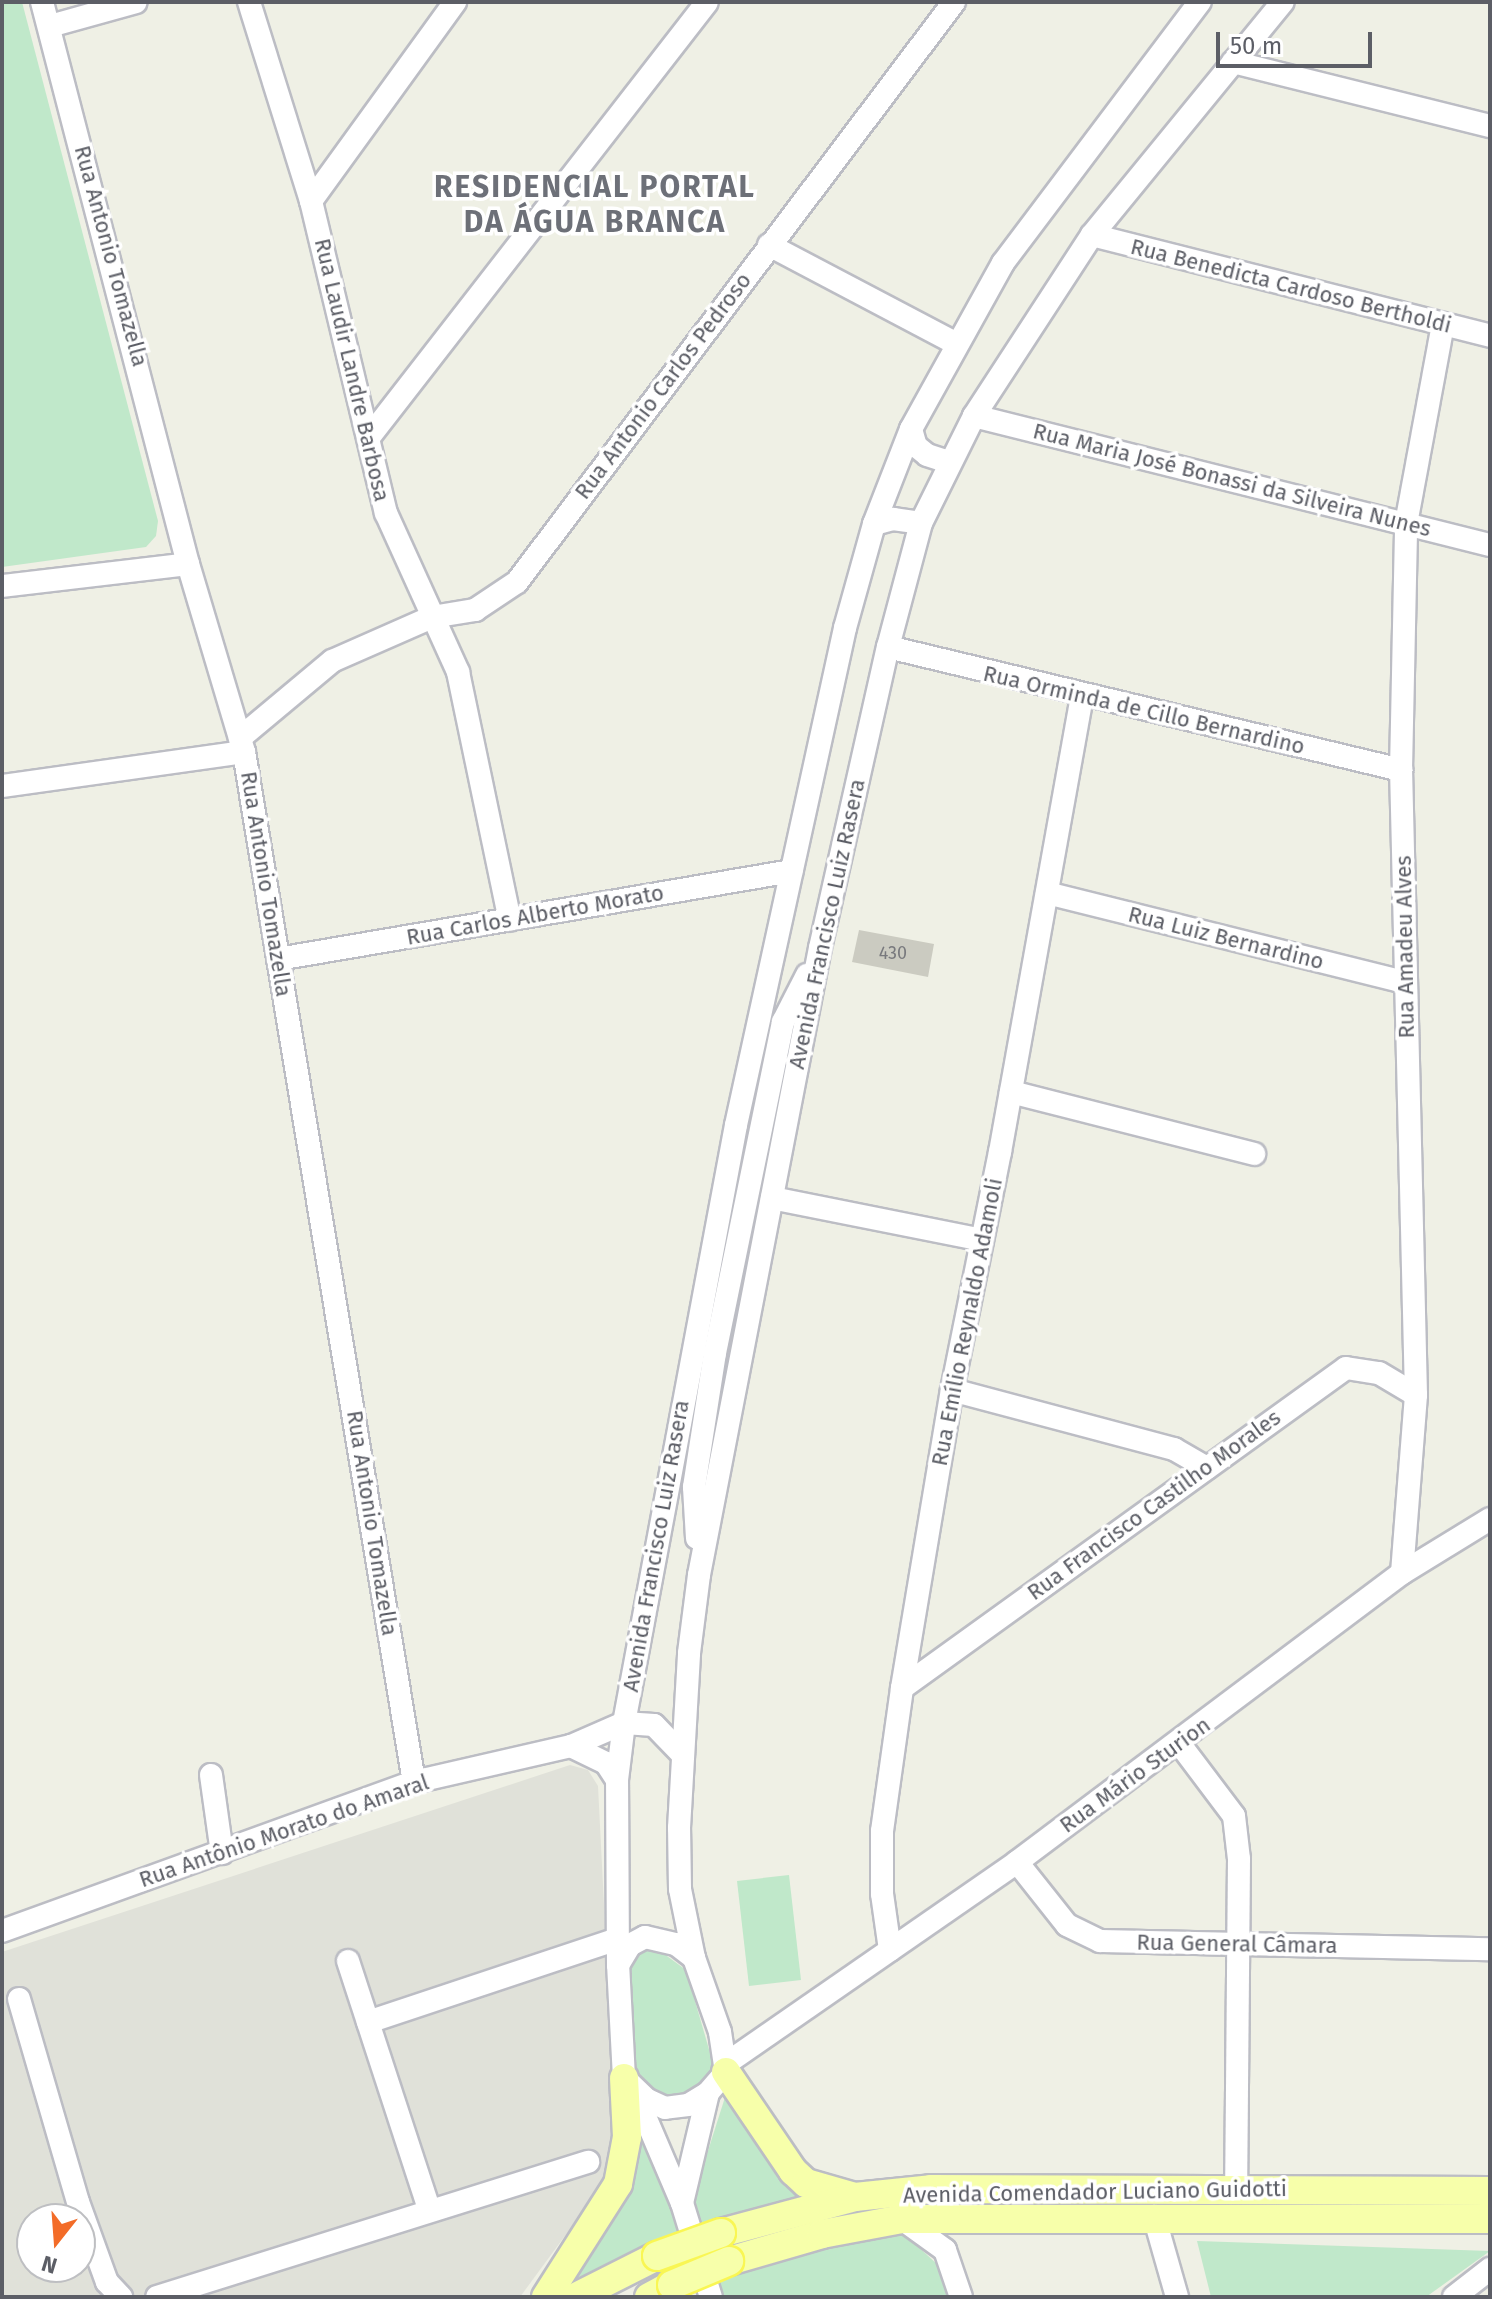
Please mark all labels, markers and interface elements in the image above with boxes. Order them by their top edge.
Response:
scale bar [1220,16,1376,66]
text: 50 m [1230,32,1282,60]
street label: Rua Antonio Tomazella [69,143,153,369]
district label: RESIDENCIAL PORTAL DA ÁGUA BRANCA [434,169,756,240]
street label: Rua Benedicta Cardoso Bertholdi [1128,233,1454,339]
street label: Rua Laudir Landre Barbosa [309,236,395,504]
street label: Rua Antonio Carlos Pedroso [569,268,757,504]
street label: Rua Maria José Bonassi da Silveira Nunes [1030,418,1434,542]
street label: Rua Orminda de Cillo Bernardino [981,660,1307,760]
street label: Rua Antonio Tomazella [235,769,297,999]
street label: Avenida Francisco Luiz Rasera [783,777,871,1071]
street label: Rua Amadeu Alves [1390,855,1420,1039]
street label: Rua Carlos Alberto Morato [404,879,666,951]
street label: Rua Luiz Bernardino [1125,901,1327,975]
house number: 430 [879,942,907,964]
street label: Rua Emílio Reynaldo Adamoli [926,1176,1008,1468]
street label: Avenida Francisco Luiz Rasera [617,1398,695,1694]
street label: Rua Francisco Castilho Morales [1022,1404,1286,1606]
street label: Rua Antonio Tomazella [341,1408,403,1638]
street label: Rua Mário Sturion [1055,1712,1215,1838]
street label: Rua Antônio Morato do Amaral [136,1769,432,1893]
street label: Rua General Câmara [1136,1929,1338,1959]
street label: Avenida Comendador Luciano Guidotti [903,2175,1287,2209]
north arrow [16,2203,96,2283]
text: N [38,2249,60,2280]

